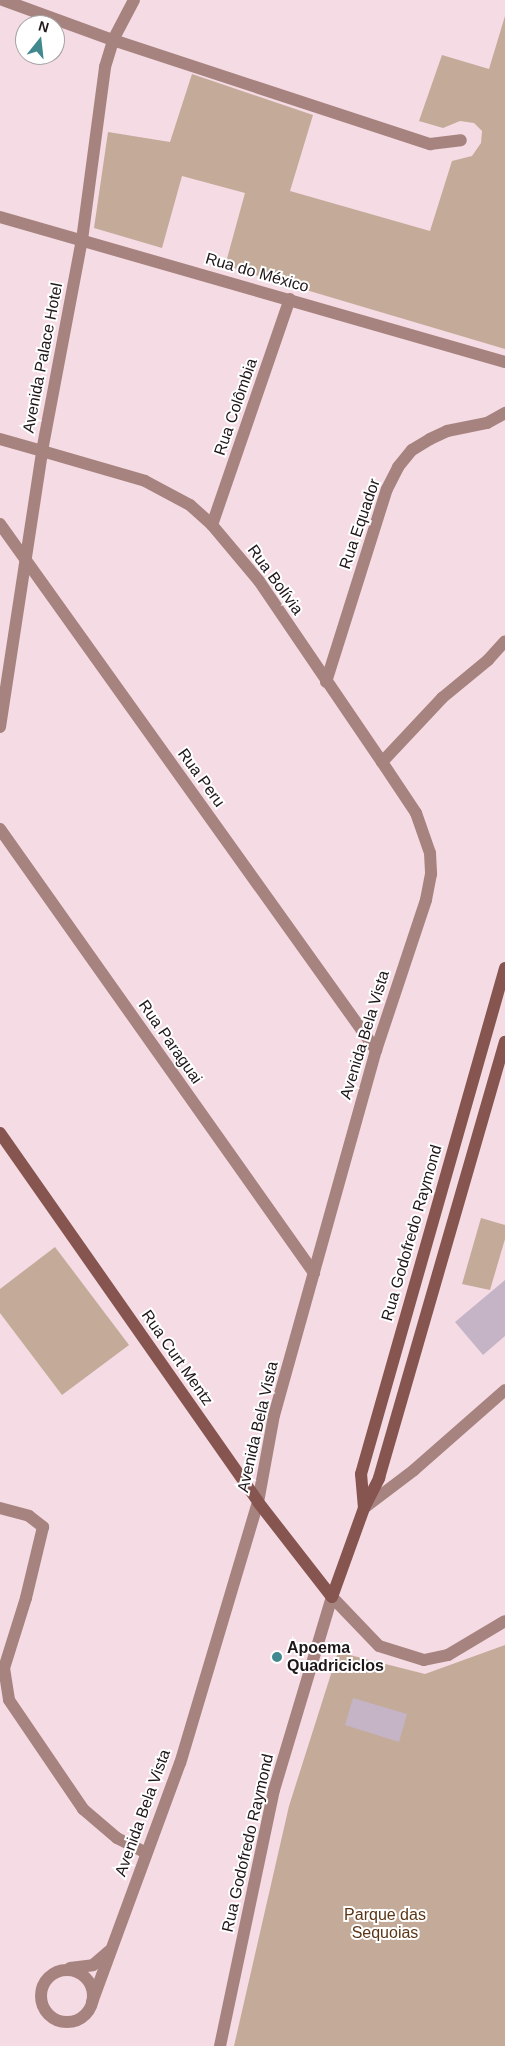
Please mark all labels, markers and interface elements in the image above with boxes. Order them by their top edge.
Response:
north arrow [15,15,65,65]
text: N [37,17,51,36]
street label: Rua do México [203,249,311,297]
street label: Avenida Palace Hotel [19,281,67,435]
street label: Rua Colômbia [210,356,262,458]
street label: Rua Equador [336,476,384,572]
street label: Rua Bolívia [243,541,307,619]
street label: Rua Peru [173,745,229,811]
street label: Avenida Bela Vista [336,968,394,1102]
street label: Rua Paraguai [134,996,206,1088]
street label: Rua Godofredo Raymond [378,1143,446,1323]
street label: Rua Curt Mentz [137,1307,217,1409]
street label: Avenida Bela Vista [234,1360,282,1494]
place label: Apoema Quadriciclos [287,1638,384,1676]
marker: Apoema Quadriciclos [271,1651,283,1663]
street label: Avenida Bela Vista [111,1747,175,1879]
street label: Rua Godofredo Raymond [218,1752,278,1934]
park label: Parque das Sequoias [344,1905,426,1943]

